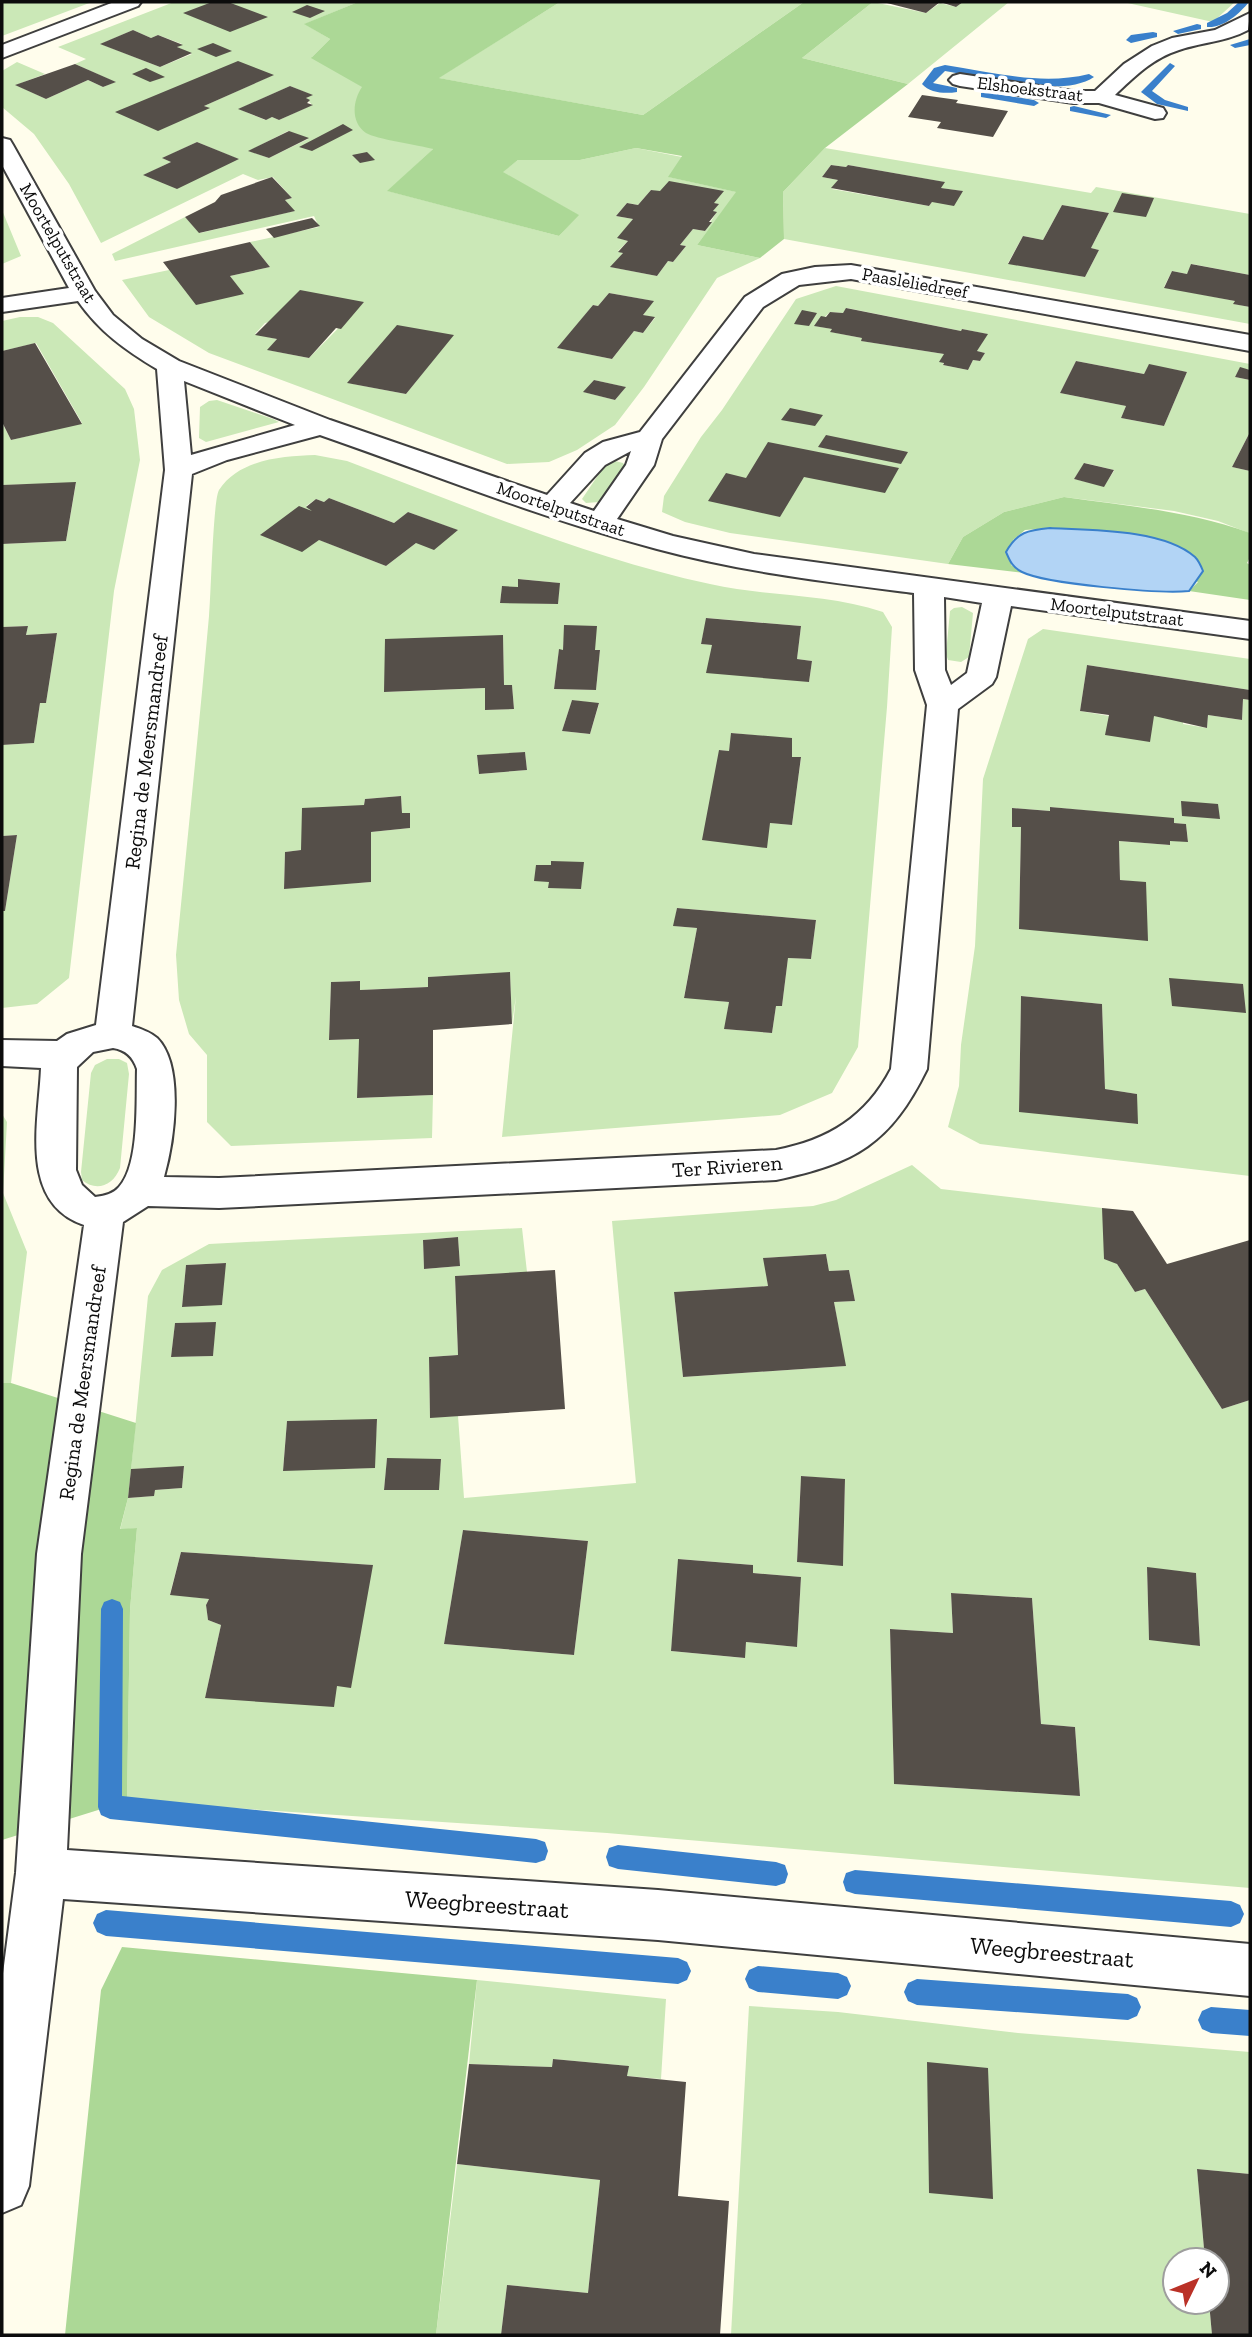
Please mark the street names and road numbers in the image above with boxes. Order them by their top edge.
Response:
street label: Elshoekstraat [976,72,1085,106]
street label: Moortelputstraat [15,179,101,307]
street label: Paasleliedreef [860,263,971,303]
street label: Moortelputstraat [494,477,628,541]
street label: Moortelputstraat [1049,593,1185,631]
street label: Regina de Meersmandreef [119,632,173,871]
street label: Ter Rivieren [671,1150,783,1182]
street label: Regina de Meersmandreef [53,1263,111,1502]
street label: Weegbreestraat [404,1884,570,1924]
street label: Weegbreestraat [969,1930,1135,1974]

